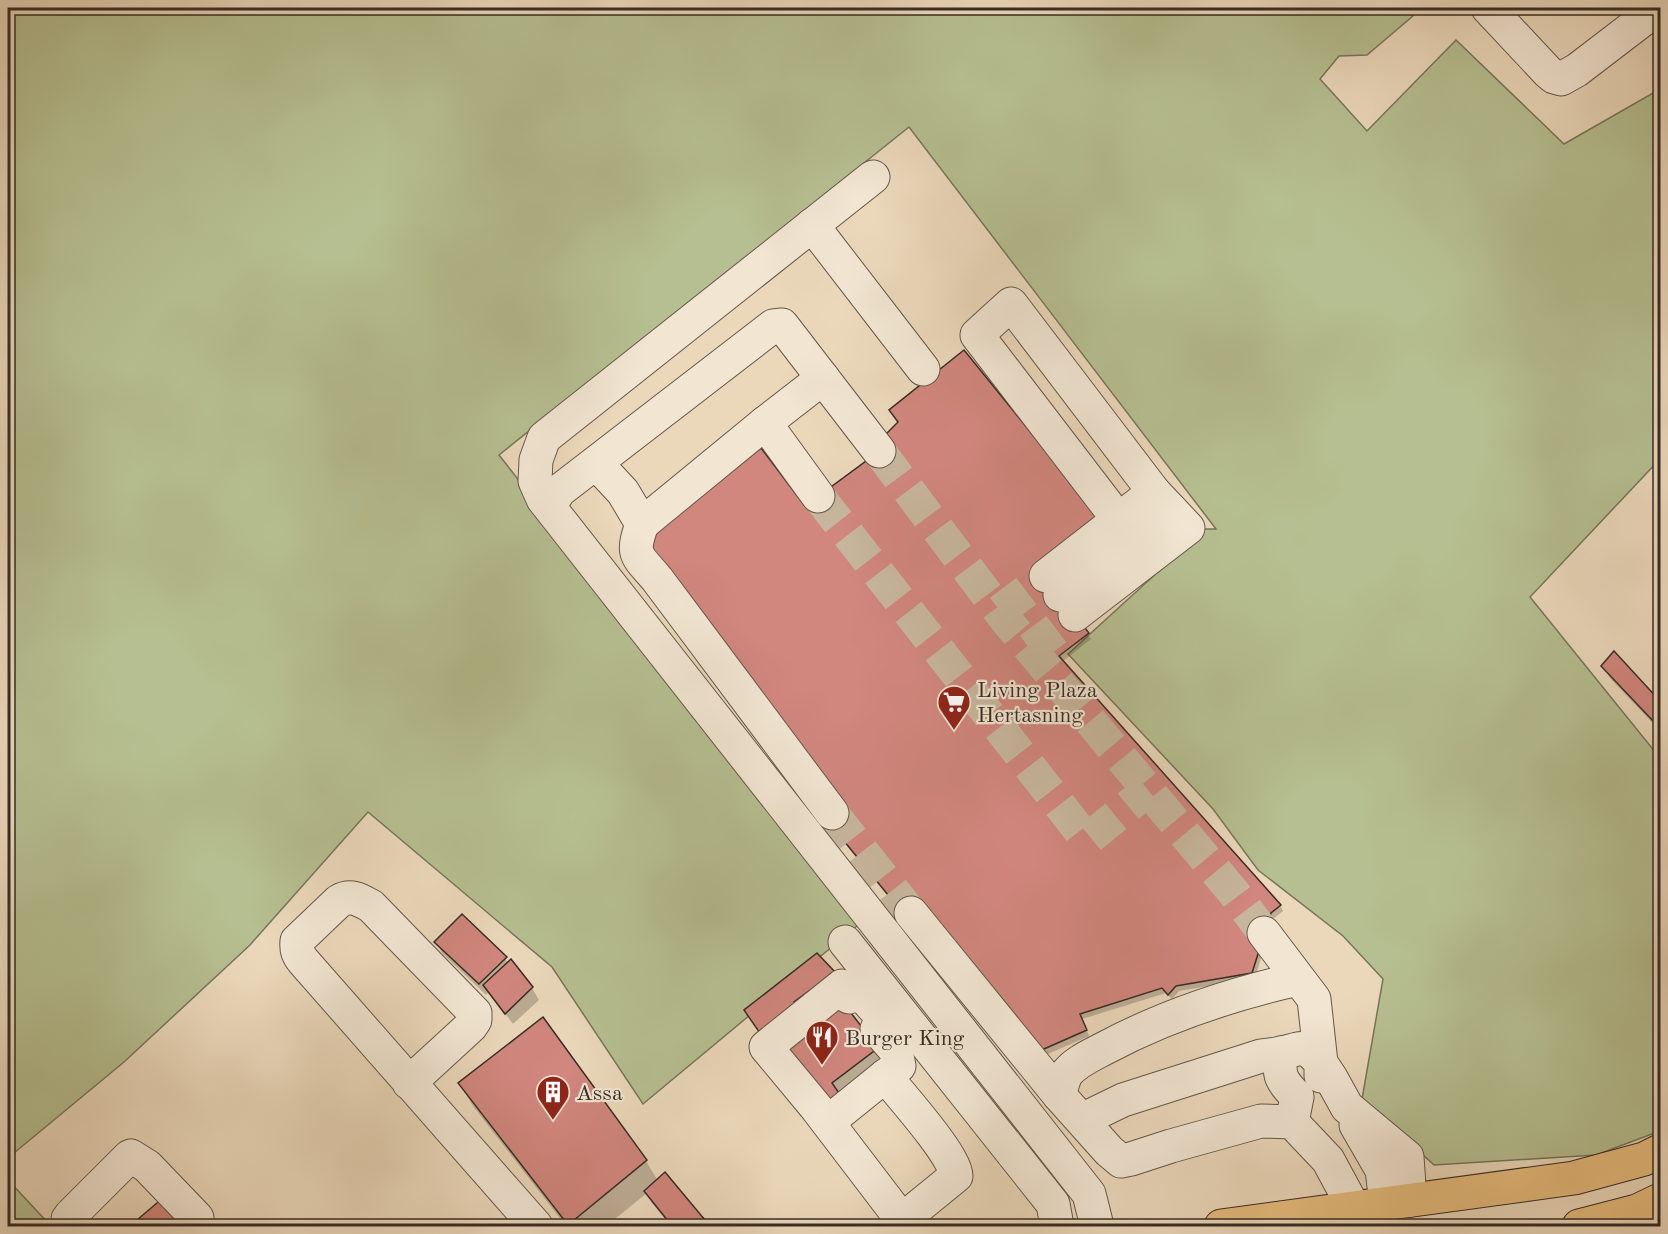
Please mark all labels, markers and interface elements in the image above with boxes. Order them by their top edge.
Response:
place label: Living Plaza Hertasning [977,680,1098,727]
supermarket icon: Living Plaza Hertasning [936,684,972,731]
restaurant icon: Burger King [804,1019,840,1066]
place label: Burger King [845,1028,965,1050]
building icon: Assa [535,1074,571,1121]
place label: Assa [576,1083,623,1105]

